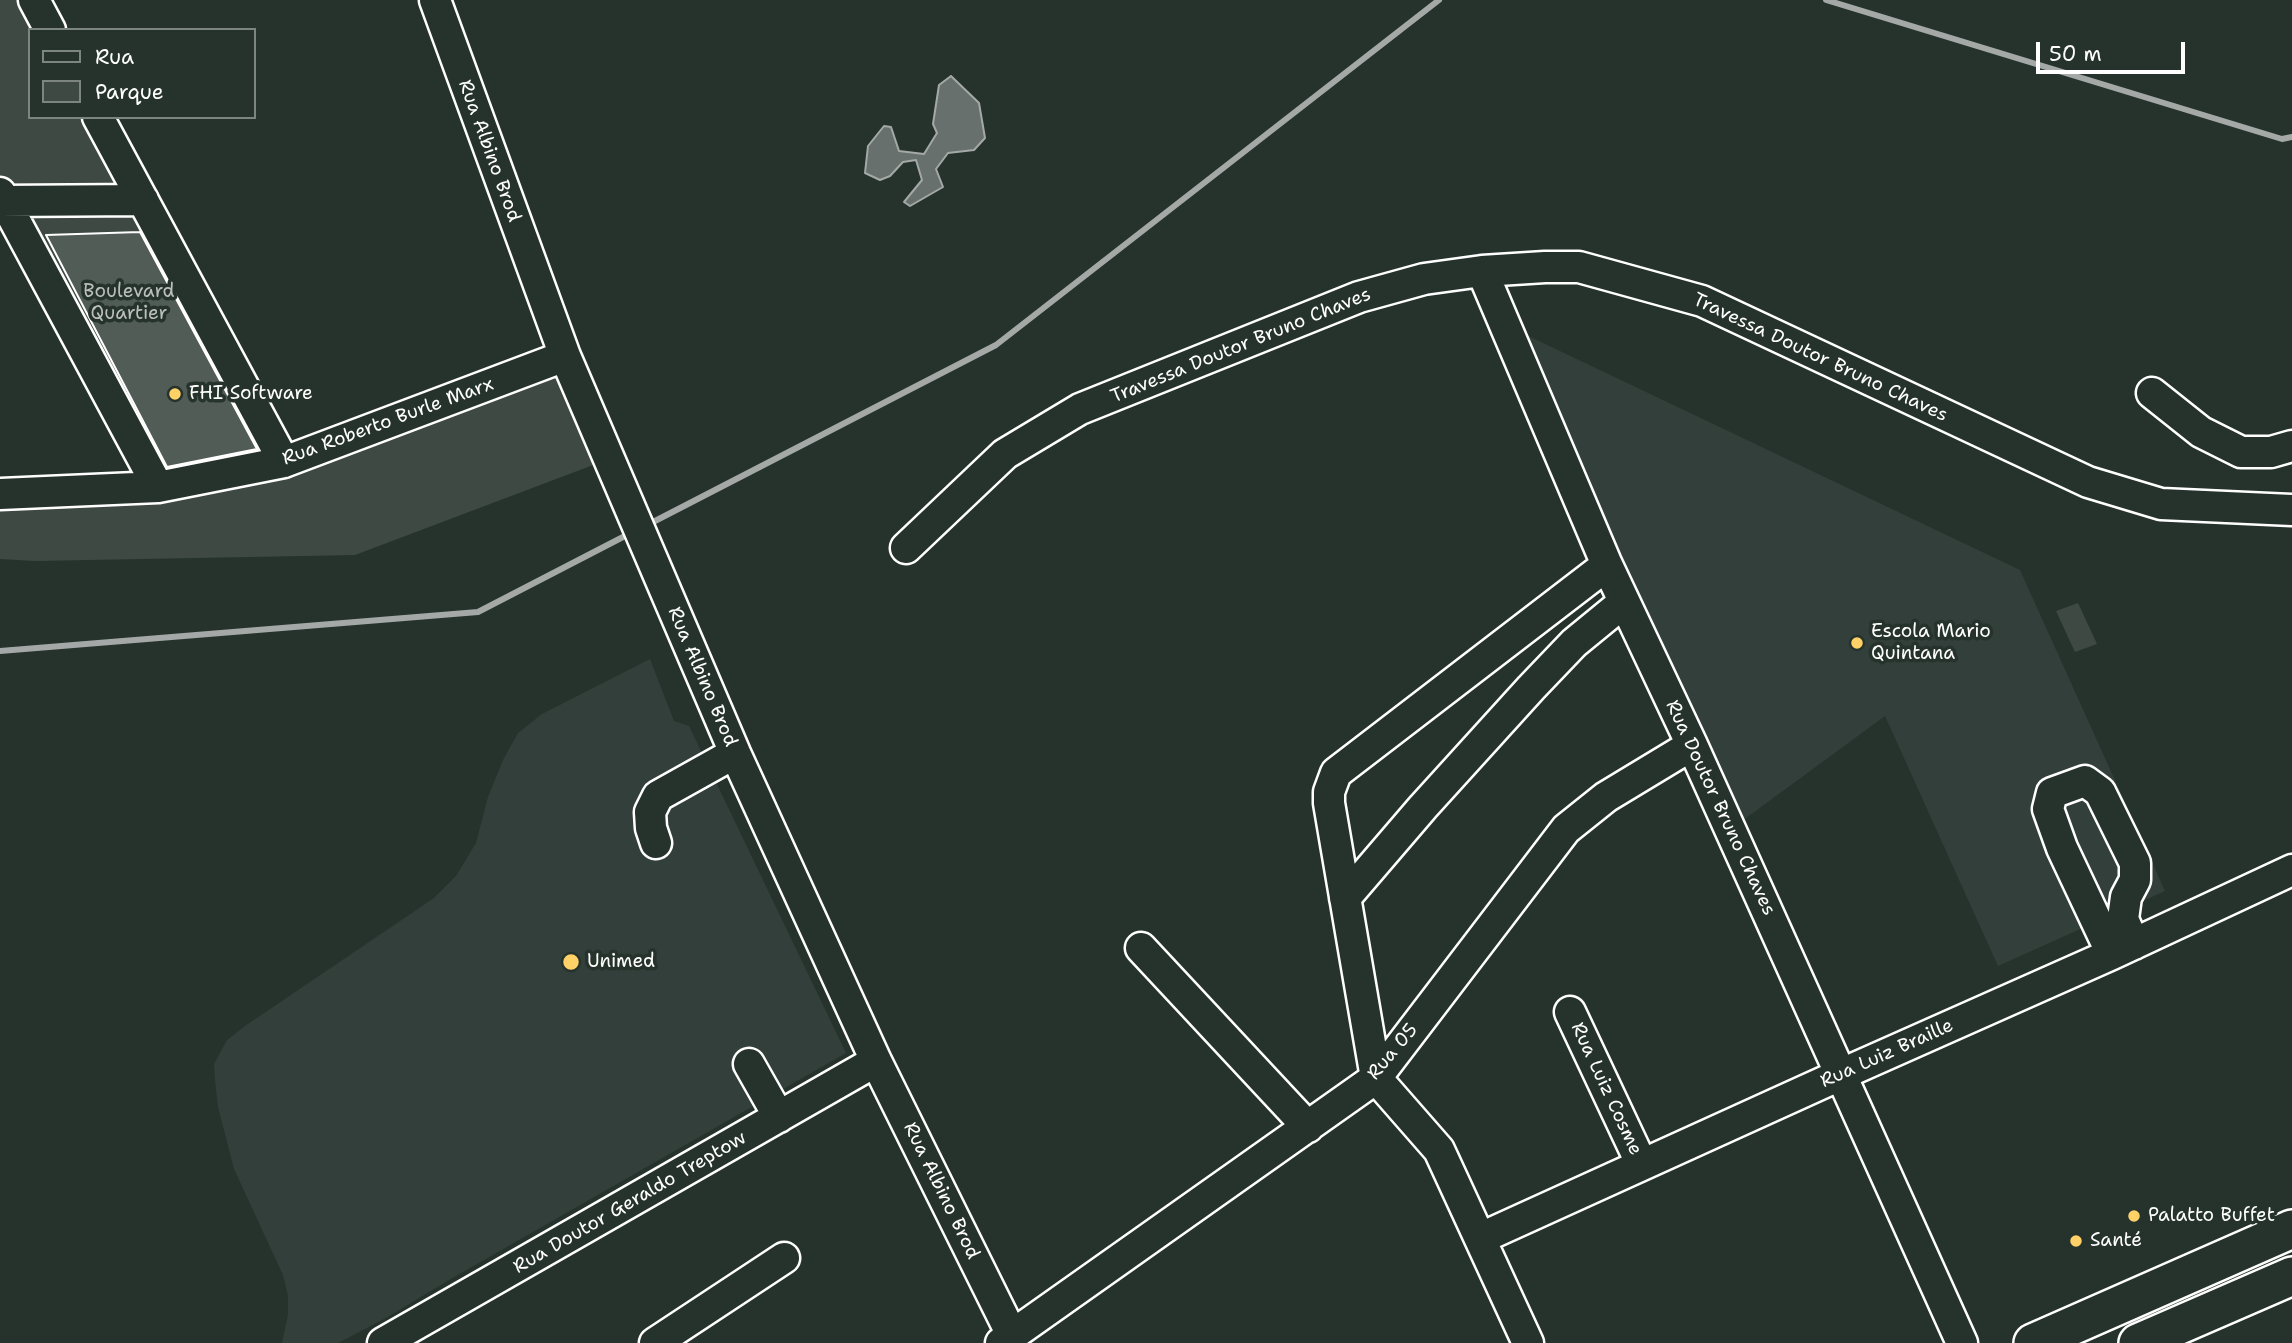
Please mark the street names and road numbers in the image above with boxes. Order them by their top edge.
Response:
street label: Rua Albino Brod [453,77,525,225]
street label: Travessa Doutor Bruno Chaves [1108,283,1374,409]
street label: Travessa Doutor Bruno Chaves [1689,289,1951,427]
street label: Rua Roberto Burle Marx [279,373,497,471]
street label: Rua Albino Brod [662,604,742,750]
street label: Rua Doutor Bruno Chaves [1660,697,1780,919]
street label: Rua Luiz Braille [1817,1015,1957,1093]
street label: Rua 05 [1363,1019,1423,1085]
street label: Rua Luiz Cosme [1565,1019,1647,1159]
street label: Rua Albino Brod [898,1119,984,1263]
street label: Rua Doutor Geraldo Treptow [510,1127,750,1279]

